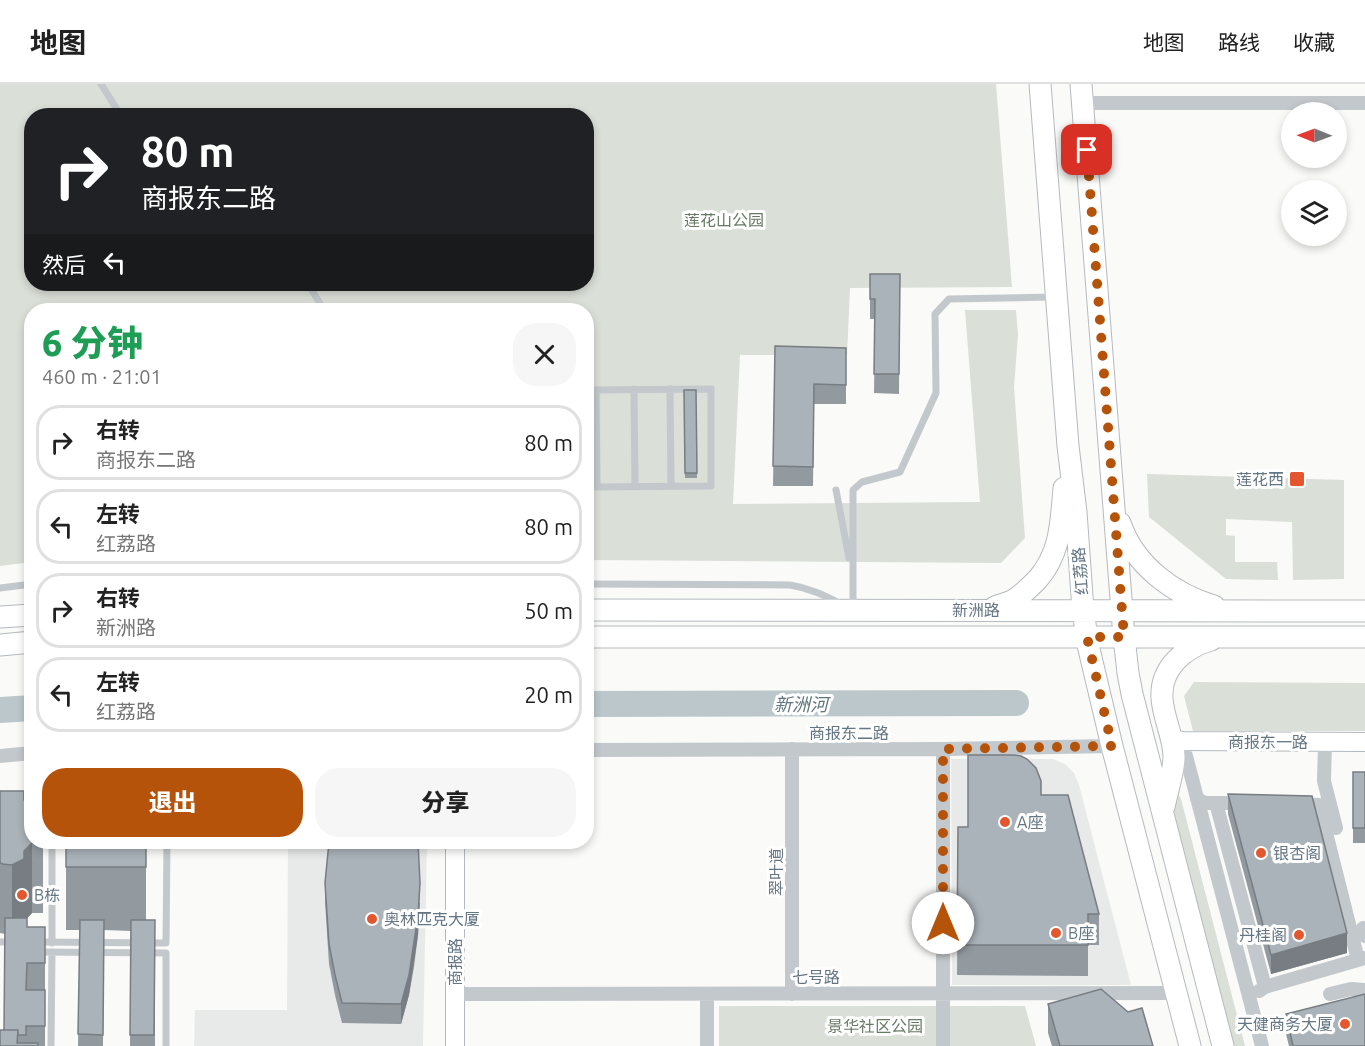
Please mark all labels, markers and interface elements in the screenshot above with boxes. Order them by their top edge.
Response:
text: 地图 [30,27,86,58]
text: 地图 [1143,30,1185,54]
text: 路线 [1218,30,1260,54]
text: 收藏 [1293,30,1335,54]
north arrow [1281,102,1347,168]
map controls [1281,102,1347,246]
pin [1061,124,1112,175]
text: 80 m [141,128,235,175]
icon: right [42,132,120,210]
icon: arrive [1070,133,1103,166]
button: layers [1281,180,1347,246]
text: 商报东二路 [141,183,276,213]
park label: 莲花山公园 [684,211,764,229]
icon: left [98,246,131,279]
text: 然后 [42,252,86,277]
text: 6 分钟 [42,322,143,363]
button: close [513,323,576,386]
text: 460 m · 21:01 [42,365,162,388]
text: 右转 [96,417,140,442]
icon: right [45,426,78,459]
text: 80 m [524,430,573,455]
text: 商报东二路 [96,448,196,471]
place label: 莲花西 [1236,470,1284,488]
marker: 莲花西 [1288,470,1306,488]
text: 左转 [96,501,140,526]
icon: left [45,510,78,543]
text: 80 m [524,514,573,539]
text: 红荔路 [96,532,156,555]
street label: 红荔路 [1069,546,1091,596]
text: 右转 [96,585,140,610]
icon: right [45,594,78,627]
text: 50 m [524,598,573,623]
street label: 新洲路 [952,601,1000,619]
text: 新洲路 [96,616,156,639]
text: 左转 [96,669,140,694]
icon: left [45,678,78,711]
text: 20 m [524,682,573,707]
water label: 新洲河 [774,694,831,714]
text: 红荔路 [96,700,156,723]
street label: 商报东二路 [809,724,889,742]
street label: 商报东一路 [1228,733,1308,751]
button: 退出 [42,768,303,837]
button: 分享 [315,768,576,837]
place label: A座 [1017,813,1043,831]
marker: A座 [998,815,1012,829]
place label: 银杏阁 [1273,844,1321,862]
marker: 银杏阁 [1254,846,1268,860]
street label: 翠叶道 [767,848,785,896]
place label: B栋 [34,886,60,904]
marker: B栋 [15,888,29,902]
position arrow [911,891,975,955]
place label: 奥林匹克大厦 [384,910,480,928]
marker: 奥林匹克大厦 [365,912,379,926]
place label: B座 [1068,924,1094,942]
marker: B座 [1049,926,1063,940]
place label: 丹桂阁 [1239,926,1287,944]
marker: 丹桂阁 [1292,928,1306,942]
street label: 商报路 [446,938,464,986]
street label: 七号路 [792,968,840,986]
place label: 天健商务大厦 [1237,1015,1333,1033]
park label: 景华社区公园 [827,1017,923,1035]
marker: 天健商务大厦 [1338,1017,1352,1031]

